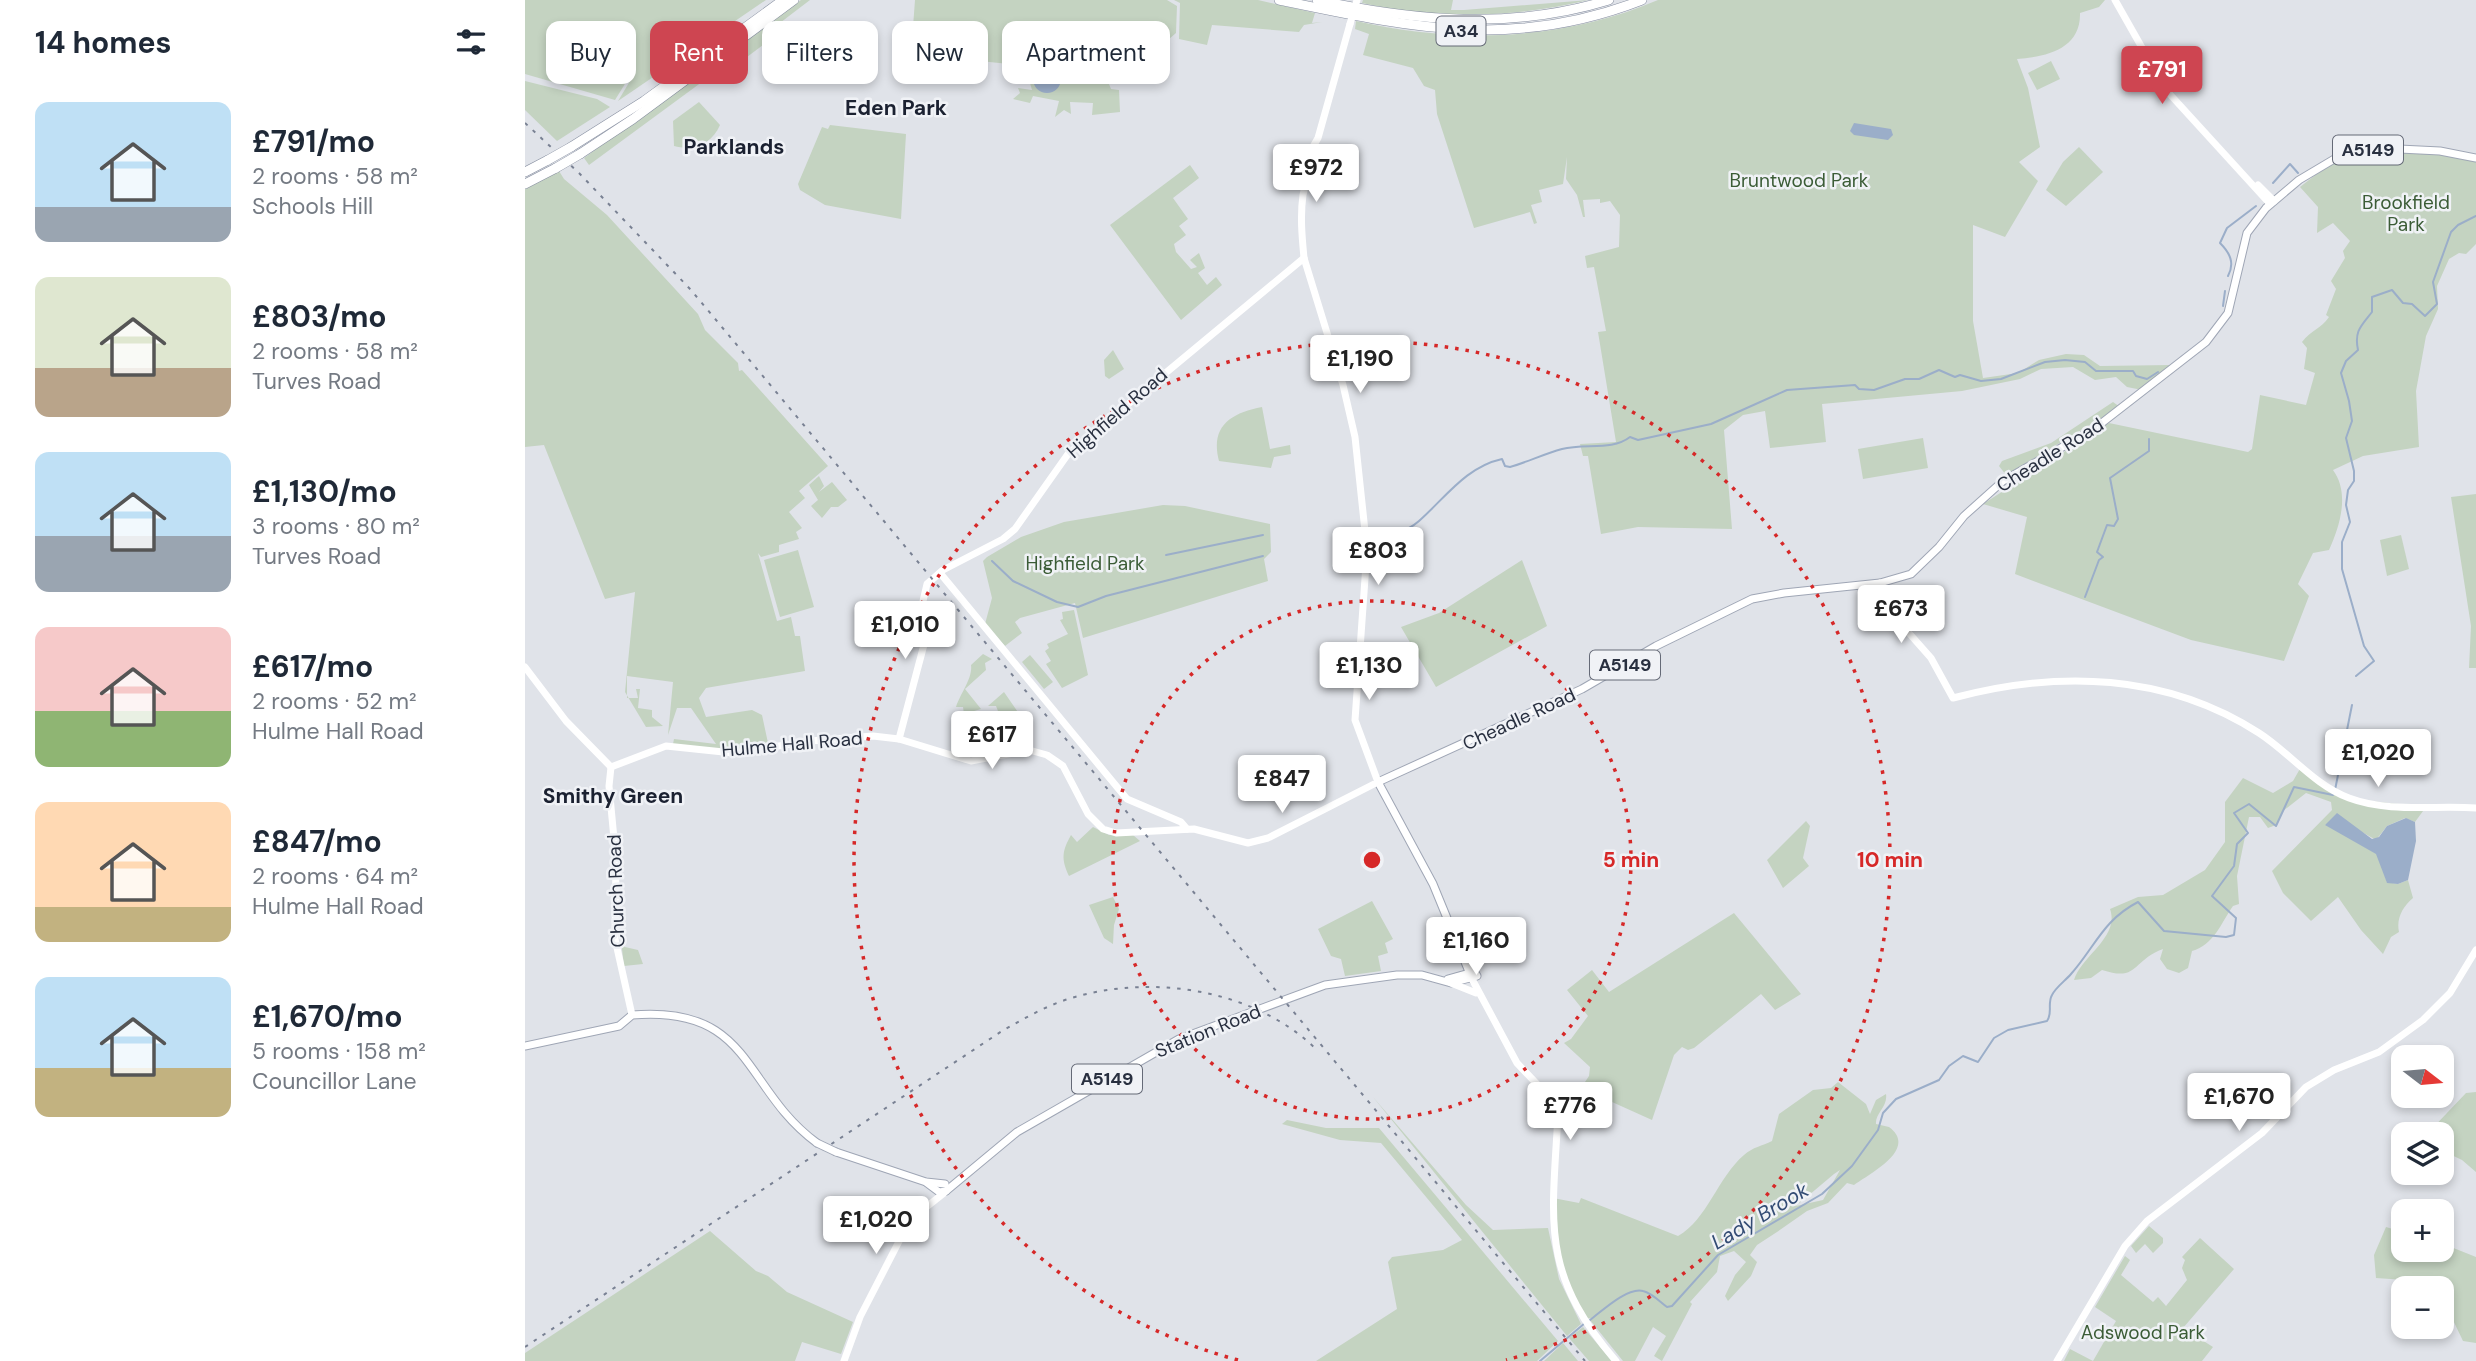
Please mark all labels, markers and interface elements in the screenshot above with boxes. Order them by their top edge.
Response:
road number: A34 [1437,16,1485,46]
chip: Buy [546,21,636,84]
chip: Rent [650,21,748,84]
chip: Filters [762,21,878,84]
chip: New [892,21,988,84]
chip: Apartment [1002,21,1170,84]
text: 14 homes [35,23,172,62]
icon: filters [452,23,490,61]
pin: £791 [2121,46,2203,106]
text: £791 [2137,54,2187,84]
district label: Eden Park [845,94,947,122]
text: £791/mo [252,122,375,161]
icon: home [91,130,175,214]
district label: Parklands [683,133,785,161]
road number: A5149 [2333,135,2403,164]
pin: £972 [1275,144,1357,204]
text: £972 [1289,152,1343,182]
text: 2 rooms · 58 m² [252,161,418,191]
park label: Bruntwood Park [1730,168,1869,193]
park label: Brookfield Park [2362,190,2450,237]
text: Schools Hill [252,191,373,221]
text: £803/mo [252,297,387,336]
icon: home [91,305,175,389]
text: 2 rooms · 58 m² [252,336,418,366]
pin: £1,190 [1303,336,1417,395]
text: £1,190 [1326,343,1394,373]
street label: Highfield Road [1061,362,1173,464]
text: Turves Road [252,366,381,396]
street label: Cheadle Road [1992,412,2108,498]
text: £1,130/mo [252,472,397,511]
icon: home [91,480,175,564]
text: 3 rooms · 80 m² [252,511,420,541]
pin: £803 [1337,528,1419,587]
text: £803 [1348,535,1408,565]
text: Turves Road [252,541,381,571]
park label: Highfield Park [1025,551,1145,576]
pin: £673 [1860,586,1942,645]
text: £673 [1874,593,1928,623]
pin: £1,010 [848,602,962,661]
text: £1,010 [870,609,940,639]
pin: £1,130 [1312,642,1426,702]
text: £617/mo [252,647,373,686]
text: £1,130 [1336,650,1402,680]
road number: A5149 [1590,650,1660,680]
icon: home [91,655,175,739]
street label: Cheadle Road [1458,682,1580,756]
text: 2 rooms · 52 m² [252,686,417,716]
pin: £617 [951,712,1033,771]
text: Hulme Hall Road [252,716,424,746]
text: £617 [967,719,1017,749]
street label: Hulme Hall Road [720,725,864,763]
pin: £1,020 [2321,730,2435,789]
text: £1,020 [2341,737,2415,767]
pin: £847 [1241,756,1323,815]
text: £847 [1254,763,1310,793]
district label: Smithy Green [543,782,683,810]
text: £847/mo [252,822,382,861]
icon: home [91,830,175,914]
street label: Church Road [602,834,630,948]
text: 5 min [1603,846,1659,874]
text: 10 min [1857,846,1923,874]
centre of rings [1360,848,1384,872]
text: 2 rooms · 64 m² [252,861,418,891]
text: Hulme Hall Road [252,891,424,921]
pin: £1,160 [1419,918,1533,977]
text: £1,160 [1442,925,1510,955]
text: £1,670/mo [252,997,402,1036]
street label: Station Road [1151,998,1265,1064]
icon: home [91,1005,175,1089]
text: 5 rooms · 158 m² [252,1036,426,1066]
north arrow [2391,1045,2453,1108]
map controls [2391,1045,2454,1339]
road number: A5149 [1072,1064,1142,1094]
text: Councillor Lane [252,1066,417,1096]
pin: £1,670 [2182,1074,2296,1133]
text: £1,670 [2203,1081,2275,1111]
pin: £776 [1529,1082,1611,1142]
text: £776 [1543,1090,1597,1120]
button: layers [2391,1122,2454,1185]
water label: Lady Brook [1706,1176,1814,1256]
pin: £1,020 [819,1196,933,1256]
button: + [2391,1199,2454,1262]
text: £1,020 [839,1204,913,1234]
button: − [2391,1276,2454,1339]
park label: Adswood Park [2081,1320,2206,1345]

